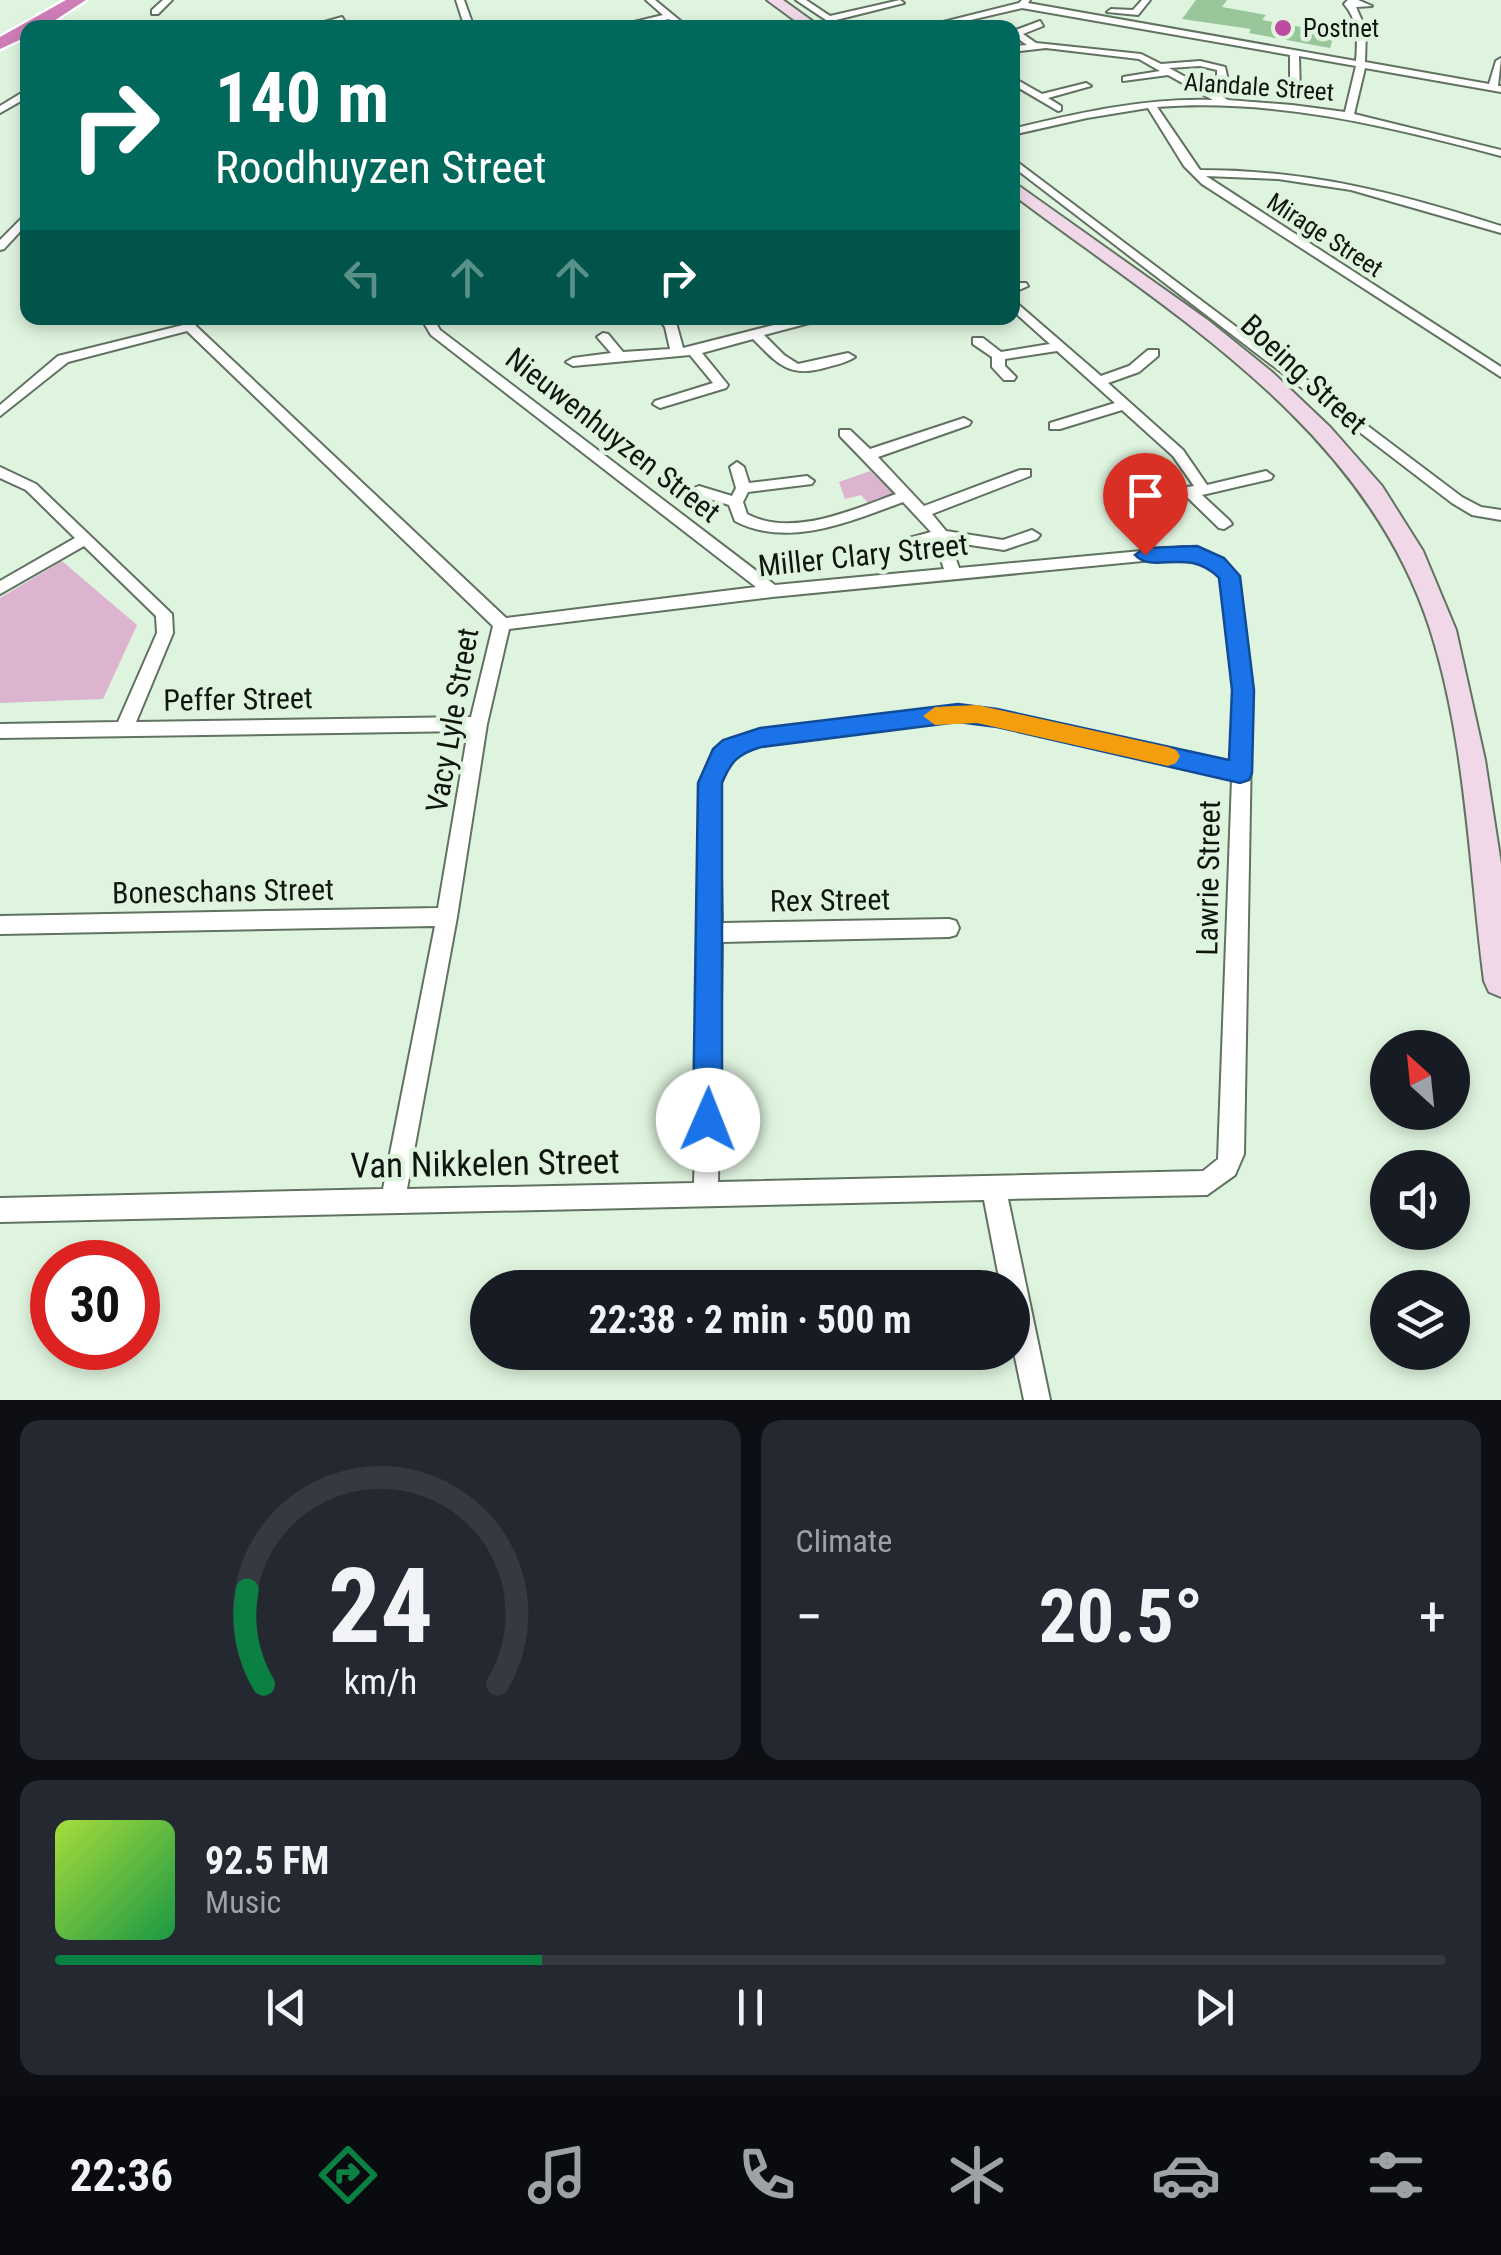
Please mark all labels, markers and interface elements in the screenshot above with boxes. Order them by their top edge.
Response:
place label: Postnet [1303,14,1379,43]
marker: Postnet [1272,17,1294,39]
text: 140 m [215,57,389,139]
icon: right [50,60,180,190]
street label: Alandale Street [1183,67,1335,107]
text: Roodhuyzen Street [215,141,547,194]
street label: Mirage Street [1262,187,1388,283]
icon: left [335,250,390,305]
icon: ahead [440,250,495,305]
icon: ahead [545,250,600,305]
icon: right [650,250,705,305]
street label: Boeing Street [1234,307,1374,441]
street label: Nieuwenhuyzen Street [499,340,727,530]
pin [1103,453,1188,556]
icon: arrive [1118,468,1173,523]
street label: Miller Clary Street [756,527,970,583]
street label: Vacy Lyle Street [419,625,485,815]
street label: Peffer Street [163,680,313,718]
street label: Lawrie Street [1189,800,1227,956]
street label: Boneschans Street [112,872,334,910]
street label: Rex Street [770,881,890,919]
north arrow [1370,1030,1470,1130]
map controls [1370,1030,1470,1370]
position arrow [656,1068,760,1172]
street label: Van Nikkelen Street [350,1141,620,1187]
button: sound [1370,1150,1470,1250]
speed limit sign: 30 [30,1240,160,1370]
button: layers [1370,1270,1470,1370]
text: 22:38 · 2 min · 500 m [589,1298,911,1342]
text: Climate [796,1522,892,1560]
text: 24 [328,1546,433,1667]
text: 20.5° [1039,1572,1203,1660]
text: − [796,1585,823,1649]
text: + [1419,1585,1446,1649]
text: km/h [343,1661,417,1703]
text: 92.5 FM [205,1839,329,1883]
text: Music [205,1883,281,1921]
icon: previous [259,1980,314,2035]
icon: pause [723,1980,778,2035]
icon: next [1187,1980,1242,2035]
icon: directions [313,2140,383,2210]
icon: music [522,2140,592,2210]
icon: phone [732,2140,802,2210]
icon: climate [942,2140,1012,2210]
icon: car [1151,2140,1221,2210]
icon: filters [1361,2140,1431,2210]
text: 22:36 [70,2149,173,2202]

